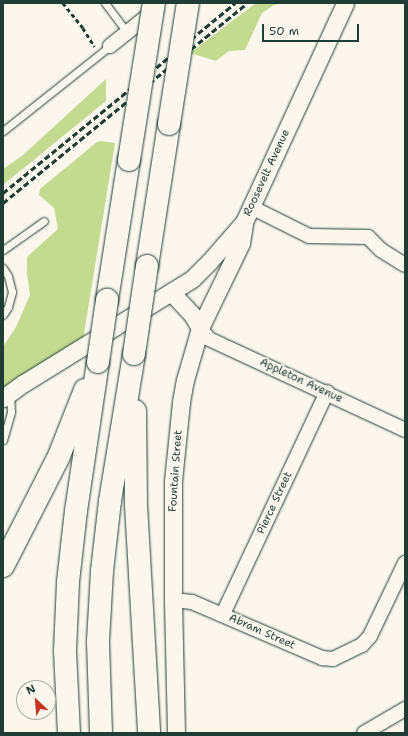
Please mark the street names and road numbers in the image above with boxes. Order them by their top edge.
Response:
street label: Roosevelt Avenue [241,128,293,218]
street label: Appleton Avenue [257,356,345,406]
street label: Fountain Street [167,429,185,513]
street label: Pierce Street [255,470,295,536]
street label: Abram Street [227,611,297,653]

